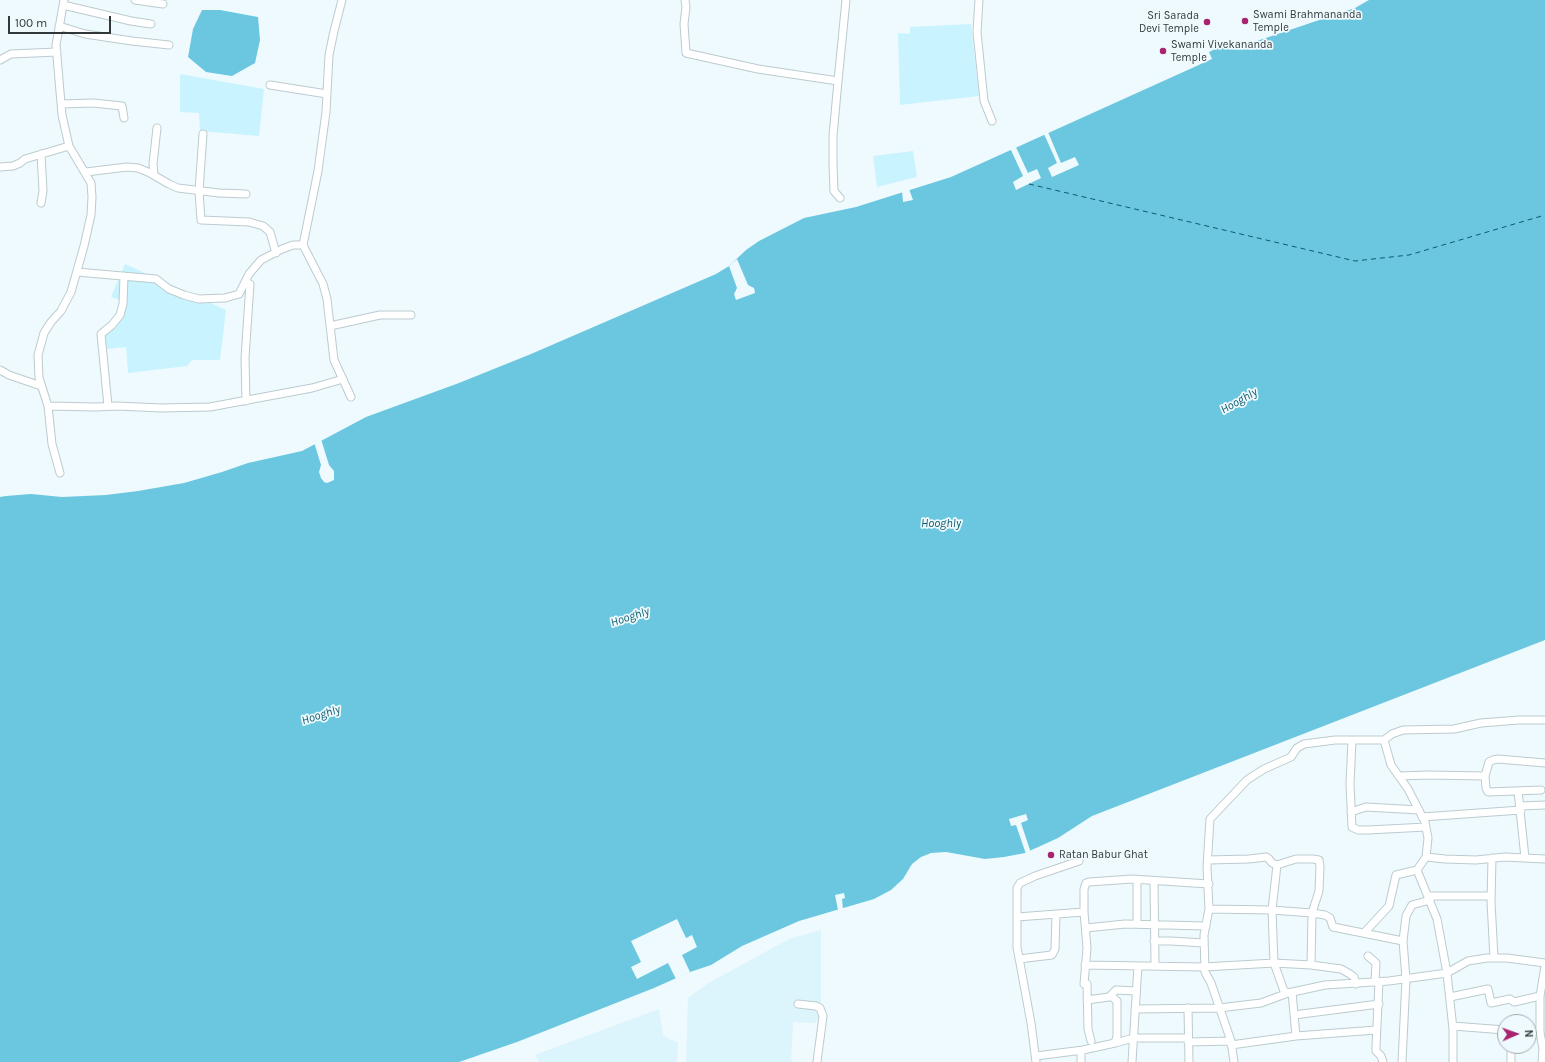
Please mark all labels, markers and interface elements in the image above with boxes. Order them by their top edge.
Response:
scale bar [10,8,113,34]
place label: Swami Brahmananda Temple [1253,8,1362,34]
place label: Sri Sarada Devi Temple [1139,9,1199,35]
text: 100 m [15,16,47,30]
marker: Swami Brahmananda Temple [1240,16,1250,26]
marker: Sri Sarada Devi Temple [1202,17,1212,27]
place label: Swami Vivekananda Temple [1171,38,1273,64]
marker: Swami Vivekananda Temple [1158,46,1168,56]
water label: Hooghly [1218,385,1260,417]
water label: Hooghly [921,517,961,531]
water label: Hooghly [609,604,651,630]
water label: Hooghly [300,702,342,728]
place label: Ratan Babur Ghat [1059,848,1148,862]
marker: Ratan Babur Ghat [1046,850,1056,860]
north arrow [1497,1014,1537,1054]
text: N [1522,1029,1535,1038]

